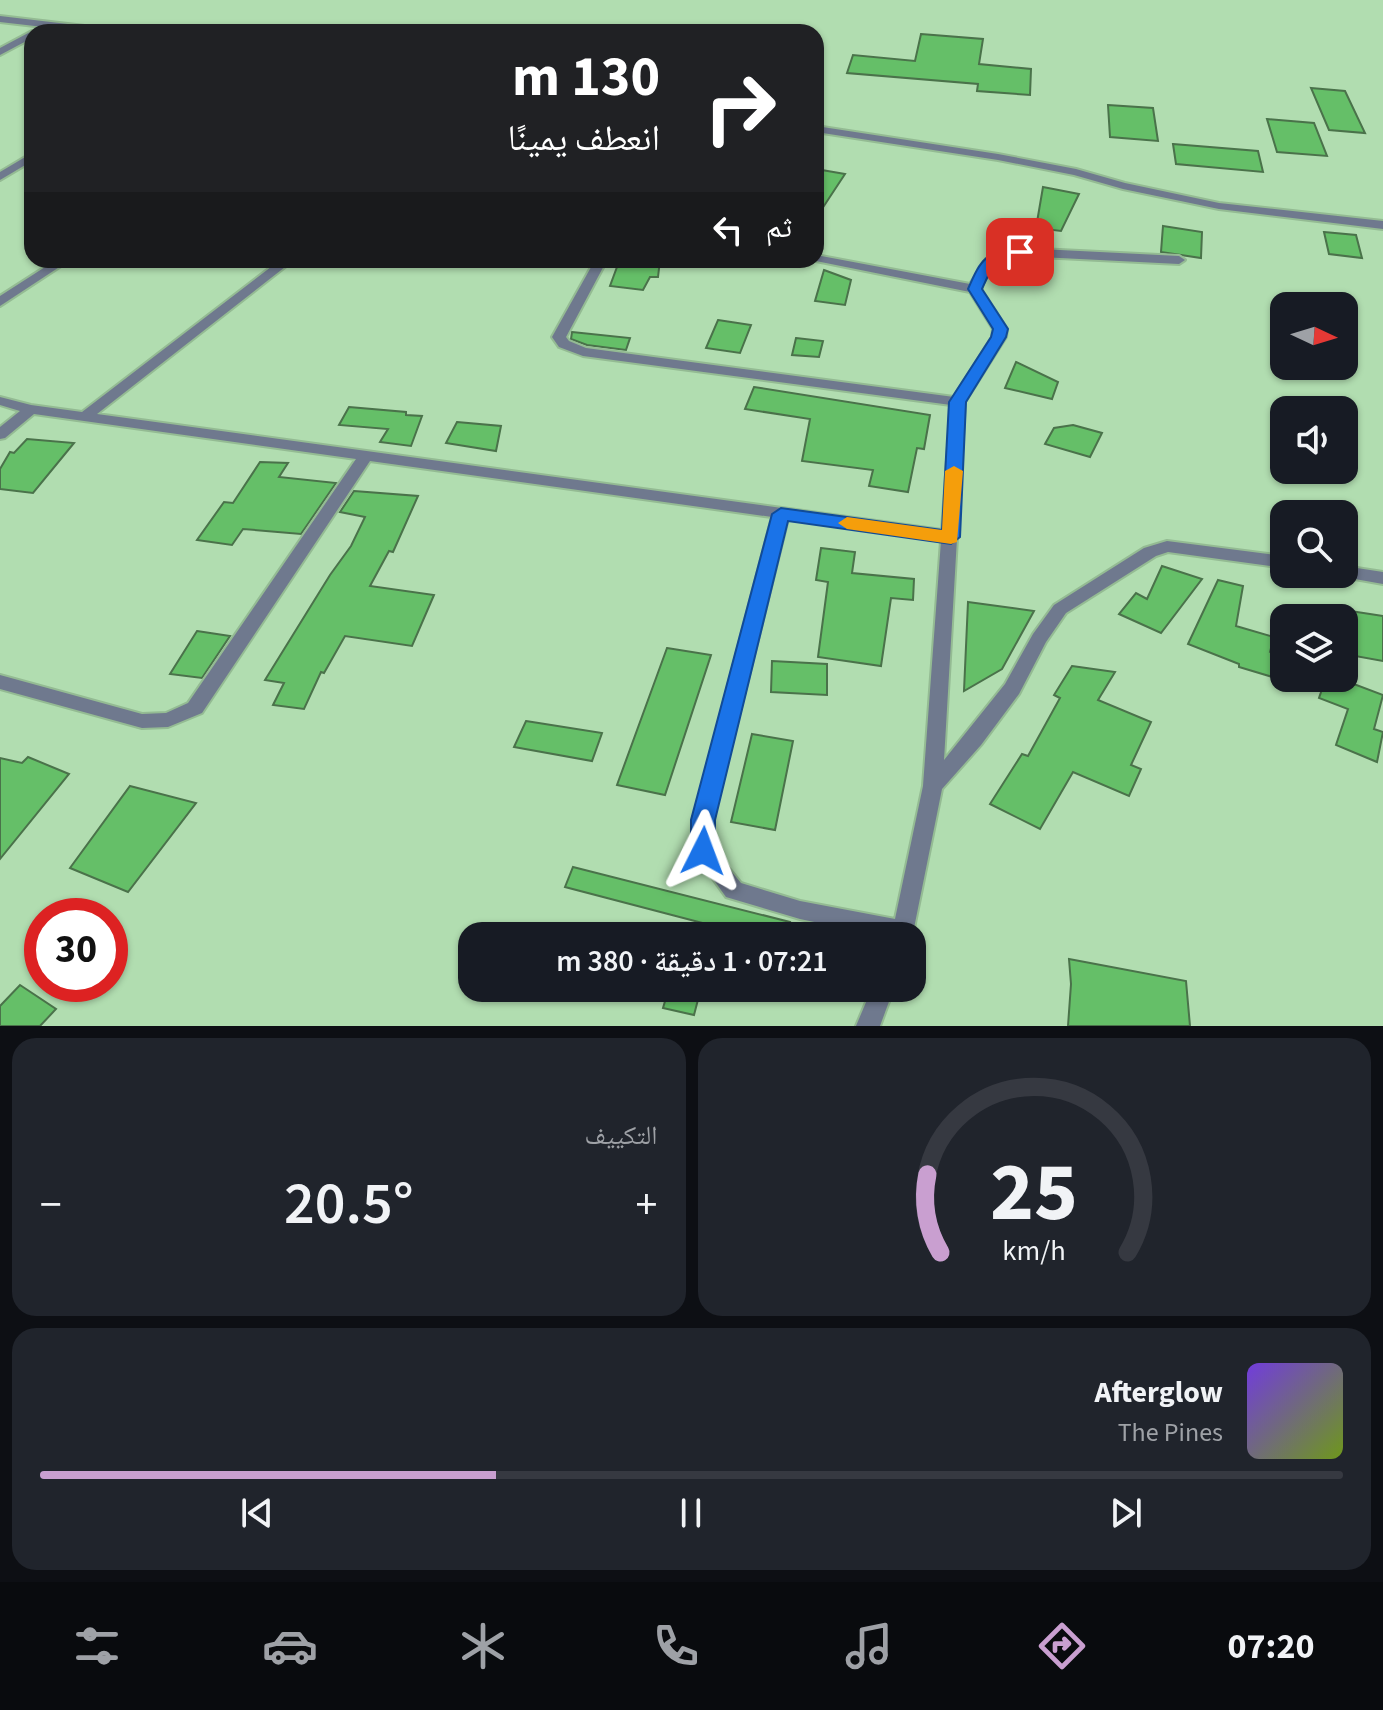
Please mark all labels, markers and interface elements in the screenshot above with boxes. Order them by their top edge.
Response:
text: 130 m [512,38,660,117]
icon: right [688,56,792,160]
text: انعطف يمينًا [508,113,660,164]
text: ثم [766,206,792,249]
icon: left [706,208,750,252]
pin [986,218,1054,286]
icon: arrive [998,230,1042,274]
north arrow [1270,292,1358,380]
map controls [1270,292,1358,692]
button: sound [1270,396,1358,484]
button: search [1270,500,1358,588]
button: layers [1270,604,1358,692]
position arrow [661,809,745,893]
speed limit sign: 30 [24,898,128,1002]
text: 07:21 · 1 دقيقة · 380 m [556,940,828,983]
text: التكييف [585,1117,658,1154]
text: 25 [990,1134,1078,1252]
text: 20.5° [284,1162,414,1247]
text: − [40,1174,62,1237]
text: + [636,1174,657,1237]
text: km/h [1003,1231,1066,1271]
text: Afterglow [1095,1371,1223,1414]
text: The Pines [1118,1414,1223,1451]
icon: previous [235,1491,279,1535]
icon: pause [669,1491,713,1535]
icon: next [1104,1491,1148,1535]
icon: filters [69,1618,125,1674]
icon: car [262,1618,318,1674]
icon: climate [455,1618,511,1674]
icon: phone [648,1618,704,1674]
icon: music [841,1618,897,1674]
icon: directions [1034,1618,1090,1674]
text: 07:20 [1228,1621,1314,1672]

